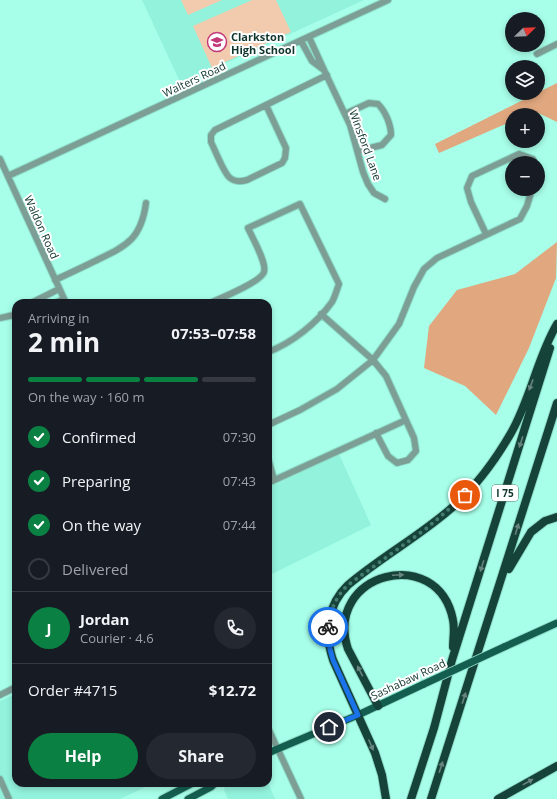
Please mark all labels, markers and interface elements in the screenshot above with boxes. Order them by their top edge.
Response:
north arrow [505,12,545,52]
map controls [505,12,545,196]
place label: Clarkston High School [231,29,295,57]
school or university icon: Clarkston High School [206,31,228,53]
street label: Walters Road [160,58,228,100]
button: layers [505,60,545,100]
street label: Winsford Lane [346,108,386,182]
button: + [505,108,545,148]
button: − [505,156,545,196]
street label: Waldon Road [21,193,63,261]
text: Arriving in [28,309,90,327]
text: 07:53–07:58 [171,323,256,343]
text: 2 min [28,324,100,360]
one-way arrow [528,380,534,392]
text: On the way · 160 m [28,388,144,406]
icon: check [28,426,50,448]
text: Confirmed [62,427,136,447]
text: 07:30 [223,428,256,446]
one-way arrow [518,437,524,449]
icon: check [28,470,50,492]
text: Preparing [62,471,130,491]
text: 07:43 [223,472,256,490]
pin [448,478,482,512]
icon: bag [454,484,476,506]
road number: I 75 [492,485,518,501]
icon: check [28,514,50,536]
text: On the way [62,515,141,535]
text: 07:44 [223,516,256,534]
one-way arrow [514,523,520,535]
text: Delivered [62,559,129,579]
one-way arrow [479,561,485,573]
one-way arrow [392,571,404,578]
button: phone [214,607,256,649]
courier [308,607,348,647]
text: Jordan [80,609,129,629]
icon: bike [317,616,339,638]
text: J [47,618,51,638]
text: Courier · 4.6 [80,629,154,647]
street label: Sashabaw Road [368,655,448,703]
one-way arrow [357,666,363,677]
text: Order #4715 [28,680,117,700]
text: $12.72 [209,680,256,700]
one-way arrow [461,691,467,703]
pin [312,710,346,744]
icon: home [318,716,340,738]
button: Help [28,733,138,779]
button: Share [146,733,256,779]
one-way arrow [369,739,375,751]
one-way arrow [439,761,445,773]
one-way arrow [522,779,534,786]

